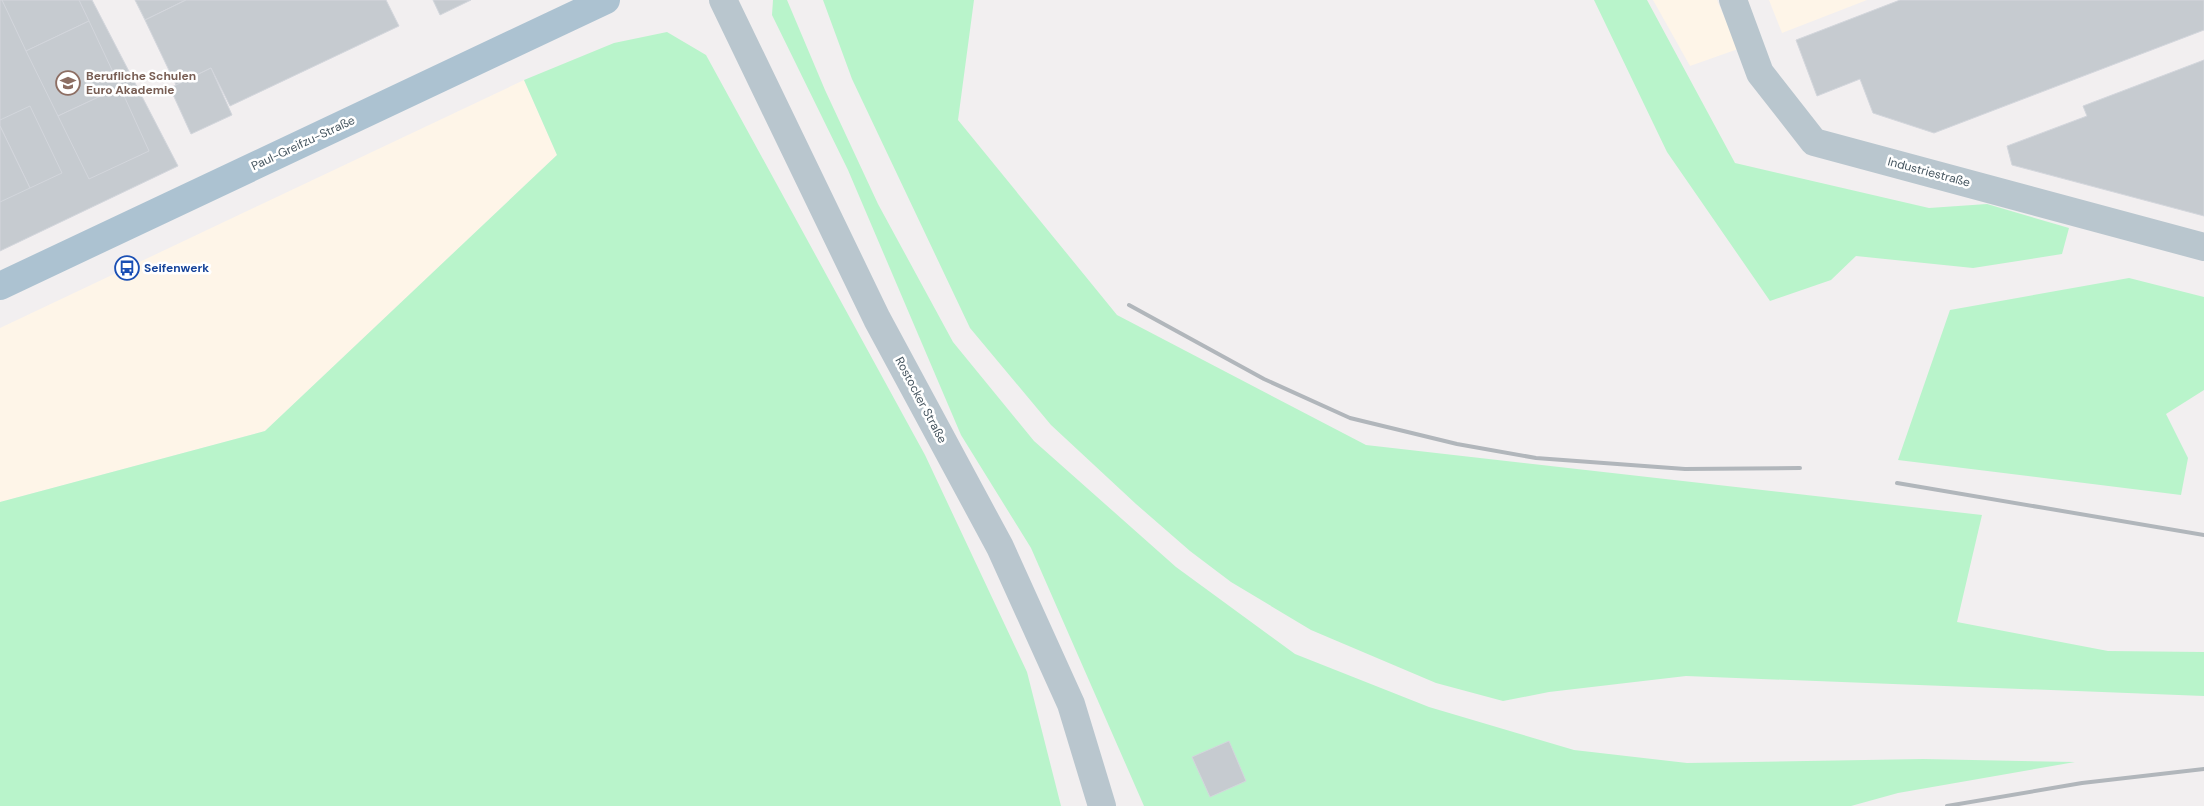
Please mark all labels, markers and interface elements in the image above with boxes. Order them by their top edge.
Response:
place label: Berufliche Schulen Euro Akademie [86,68,196,98]
school or university icon: Berufliche Schulen Euro Akademie [55,70,81,96]
street label: Paul-Greifzu-Straße [249,112,357,174]
street label: Industriestraße [1886,153,1972,191]
bus stop icon: Seifenwerk [114,255,140,281]
place label: Seifenwerk [144,260,209,276]
street label: Rostocker Straße [892,354,951,446]

